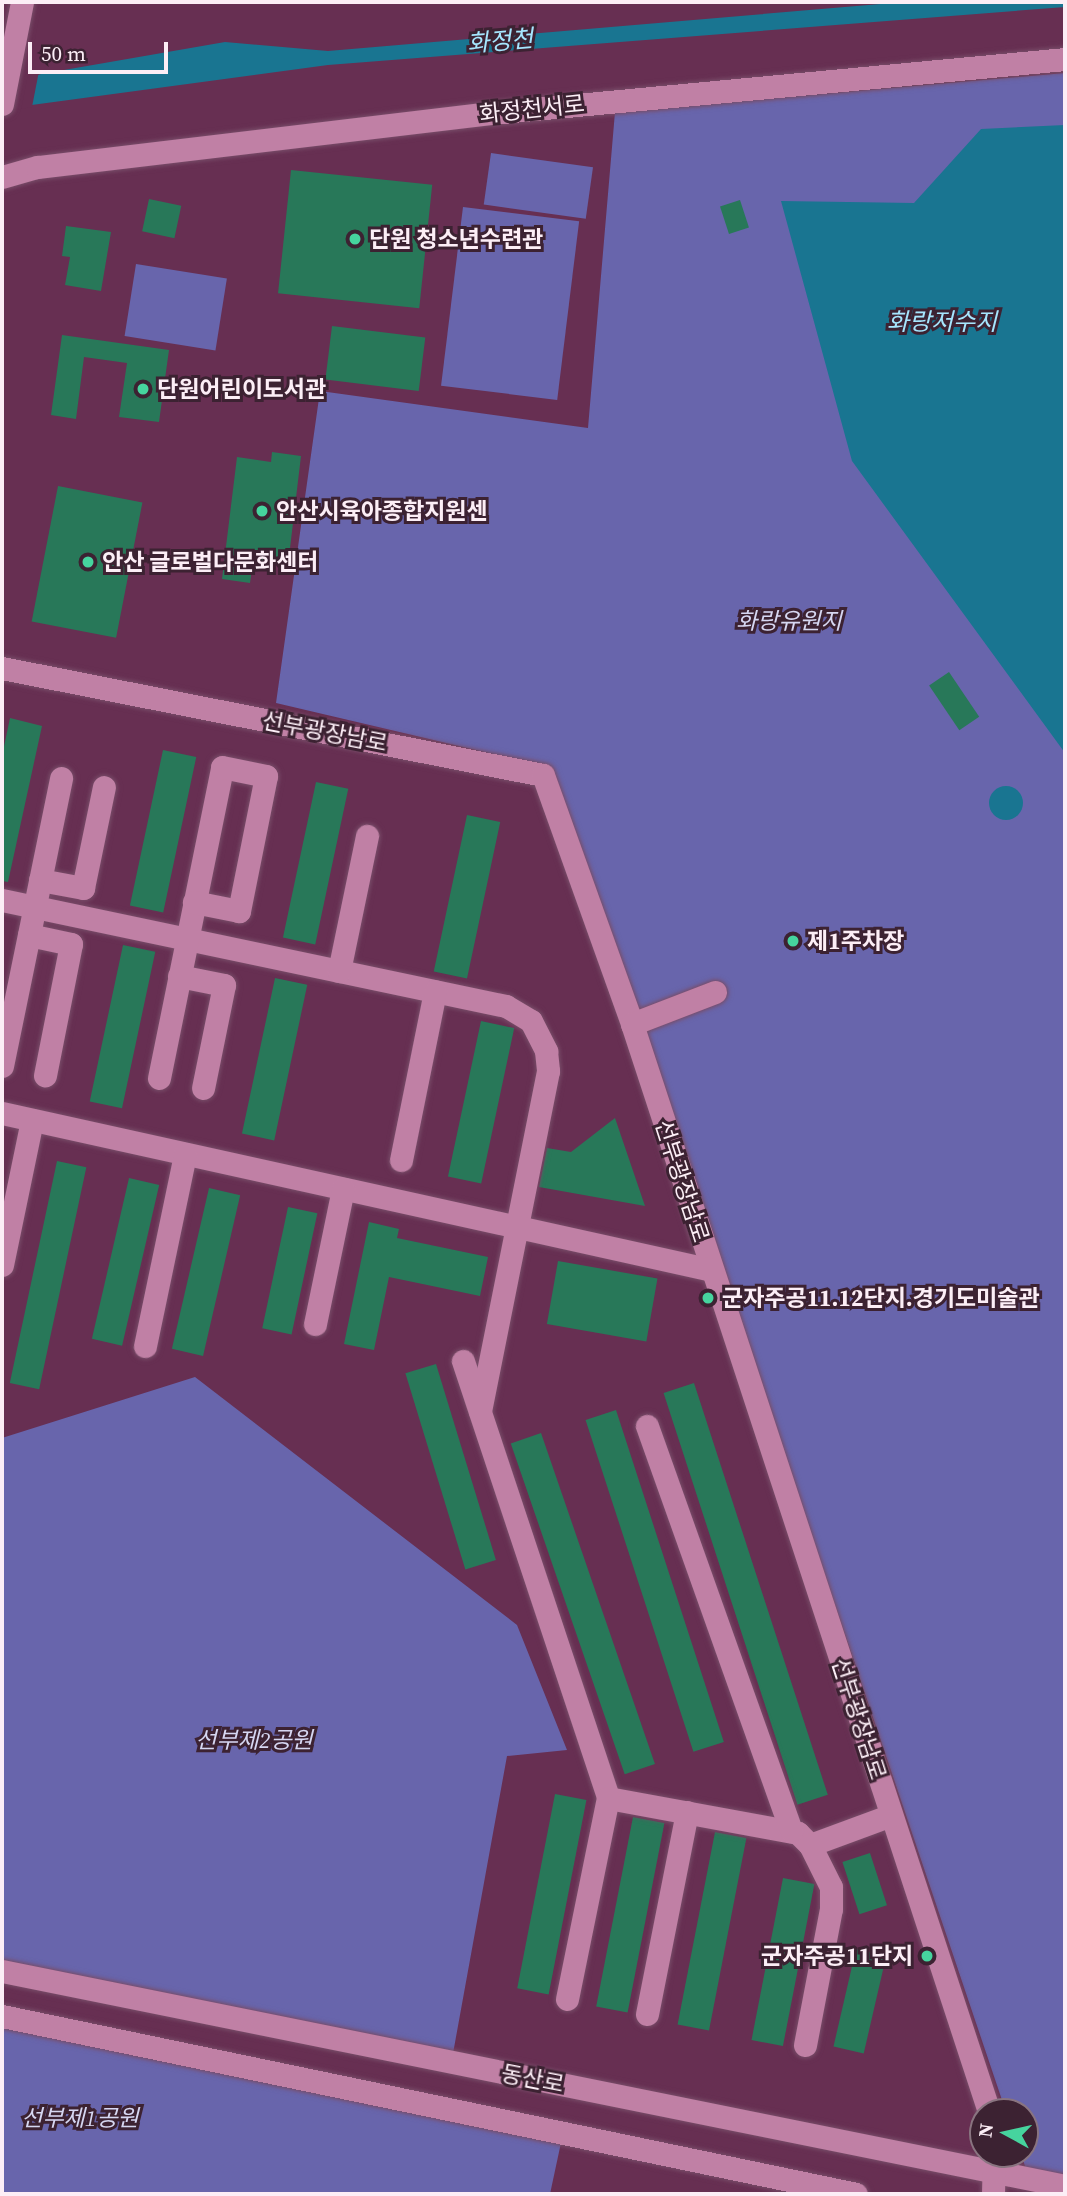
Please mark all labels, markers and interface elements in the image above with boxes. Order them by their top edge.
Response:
water label: 화정천 [466,24,534,58]
scale bar [32,28,172,72]
text: 50 m [41,39,86,68]
street label: 화정천서로 [478,90,586,128]
place label: 단원 청소년수련관 [369,225,543,253]
marker: 단원 청소년수련관 [347,231,363,247]
water label: 화랑저수지 [887,308,997,336]
place label: 단원어린이도서관 [157,375,326,403]
marker: 단원어린이도서관 [135,381,151,397]
place label: 안산시육아종합지원센 [276,497,488,525]
marker: 안산시육아종합지원센 [254,503,270,519]
place label: 안산 글로벌다문화센터 [102,548,319,576]
marker: 안산 글로벌다문화센터 [80,554,96,570]
park label: 화랑유원지 [736,607,842,635]
street label: 선부광장남로 [260,706,390,758]
place label: 제1주차장 [807,927,904,955]
marker: 제1주차장 [785,933,801,949]
street label: 선부광장남로 [649,1116,715,1246]
place label: 군자주공11.12단지.경기도미술관 [722,1284,1040,1312]
marker: 군자주공11.12단지.경기도미술관 [700,1290,716,1306]
street label: 선부광장남로 [826,1654,892,1784]
park label: 선부제2공원 [195,1726,313,1754]
place label: 군자주공11단지 [761,1942,913,1970]
marker: 군자주공11단지 [919,1948,935,1964]
street label: 동산로 [499,2059,567,2099]
north arrow [969,2098,1039,2168]
park label: 선부제1공원 [21,2104,139,2132]
text: N [971,2122,999,2139]

